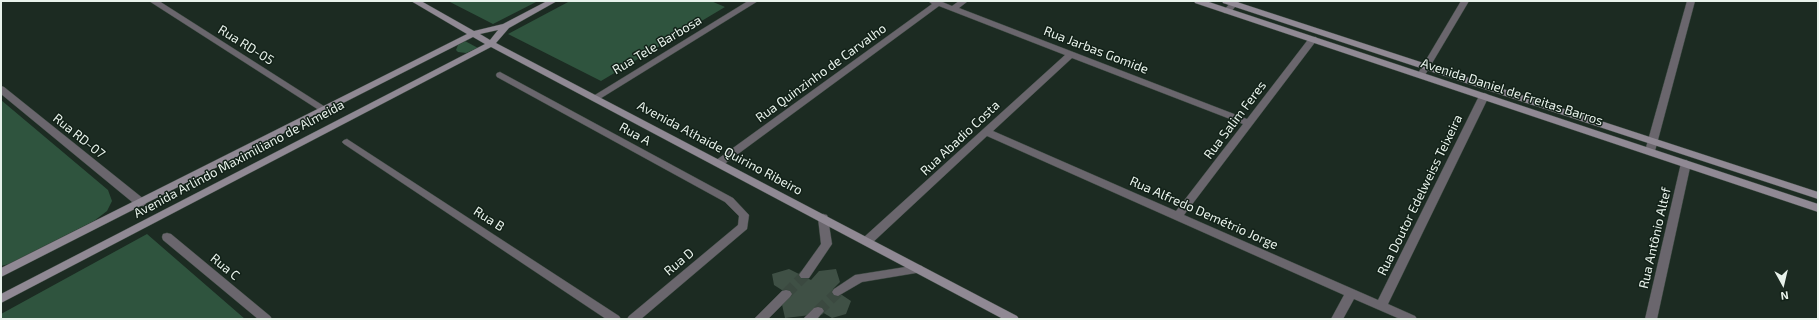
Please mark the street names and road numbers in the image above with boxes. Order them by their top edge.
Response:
street label: Rua Tele Barbosa [610,12,704,78]
street label: Rua Quinzinho de Carvalho [753,20,889,126]
street label: Rua RD-05 [215,22,277,68]
street label: Rua Jarbas Gomide [1041,23,1151,77]
street label: Avenida Daniel de Freitas Barros [1419,55,1605,129]
street label: Rua Salim Feres [1201,78,1269,162]
street label: Avenida Arlindo Maximiliano de Almeida [131,97,347,221]
street label: Rua Abadio Costa [917,97,1003,179]
street label: Avenida Athaide Quirino Ribeiro [635,98,805,198]
street label: Rua RD-07 [50,110,108,162]
street label: Rua Doutor Edelweiss Teixeira [1374,112,1466,278]
street label: Rua A [617,119,653,149]
street label: Rua Alfredo Demétrio Jorge [1127,173,1281,253]
street label: Rua Antônio Altef [1636,186,1674,290]
street label: Rua B [471,203,507,235]
street label: Rua D [661,245,697,279]
street label: Rua C [207,250,243,284]

